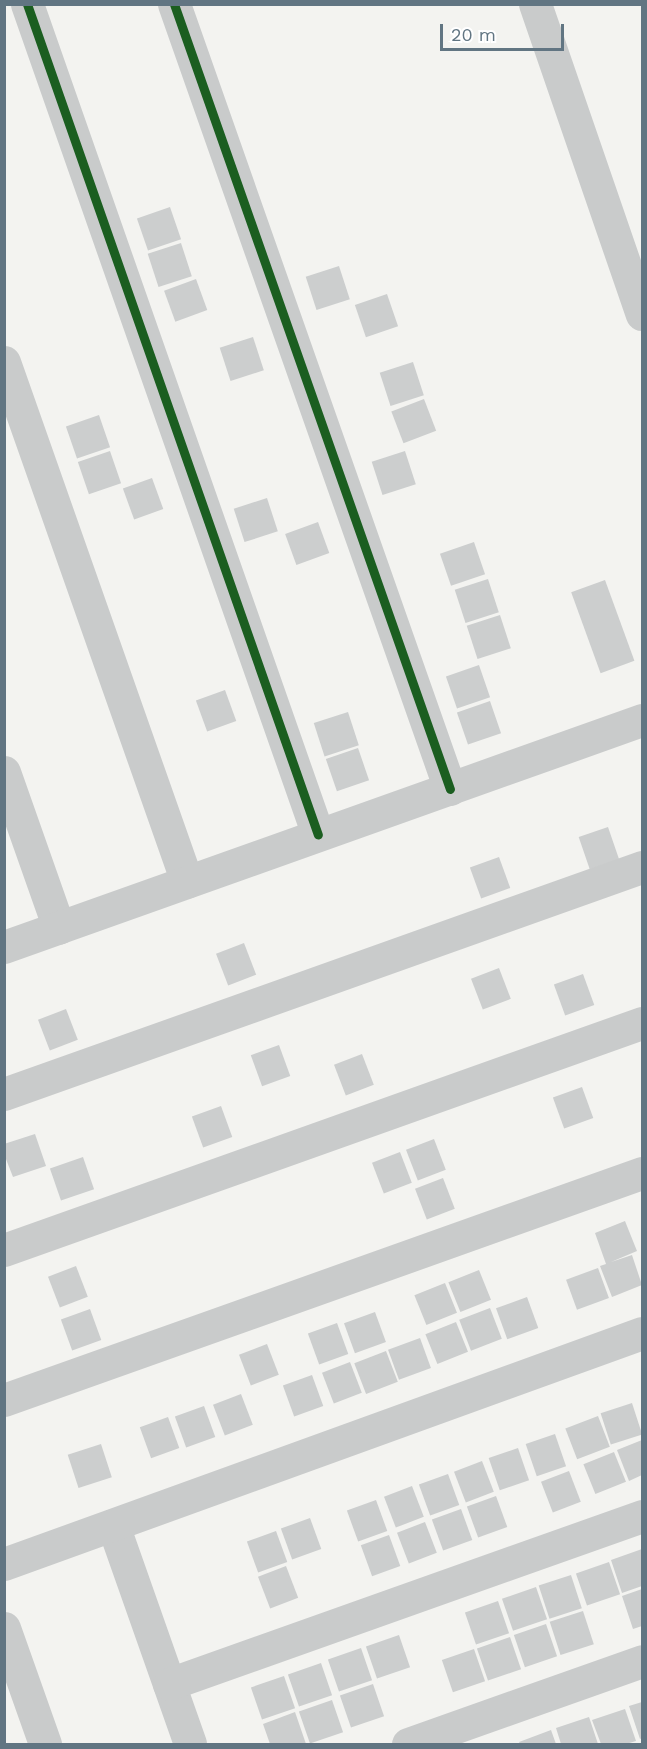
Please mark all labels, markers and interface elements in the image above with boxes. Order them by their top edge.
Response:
scale bar [443,12,568,50]
text: 20 m [451,24,496,45]

